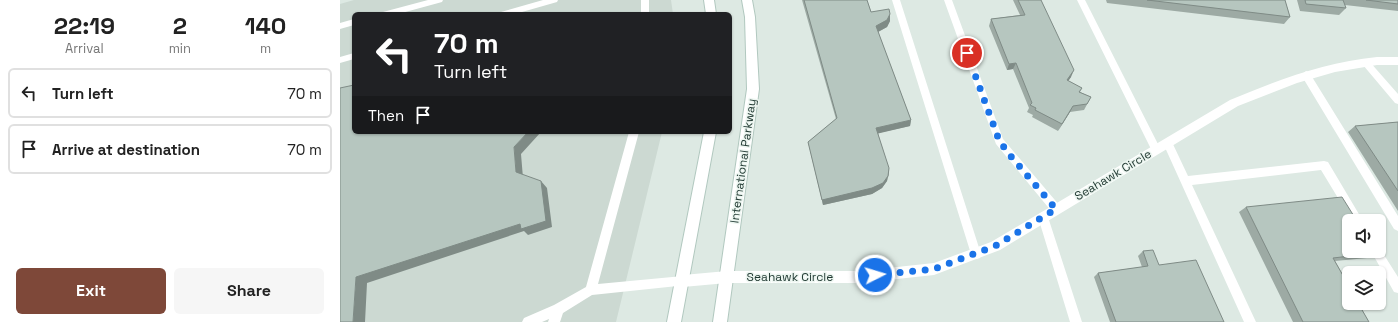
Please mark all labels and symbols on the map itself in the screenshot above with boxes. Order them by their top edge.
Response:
pin [950,36,984,70]
street label: International Parkway [726,98,760,224]
street label: Seahawk Circle [1072,146,1154,204]
position arrow [854,254,896,296]
street label: Seahawk Circle [747,269,833,285]

